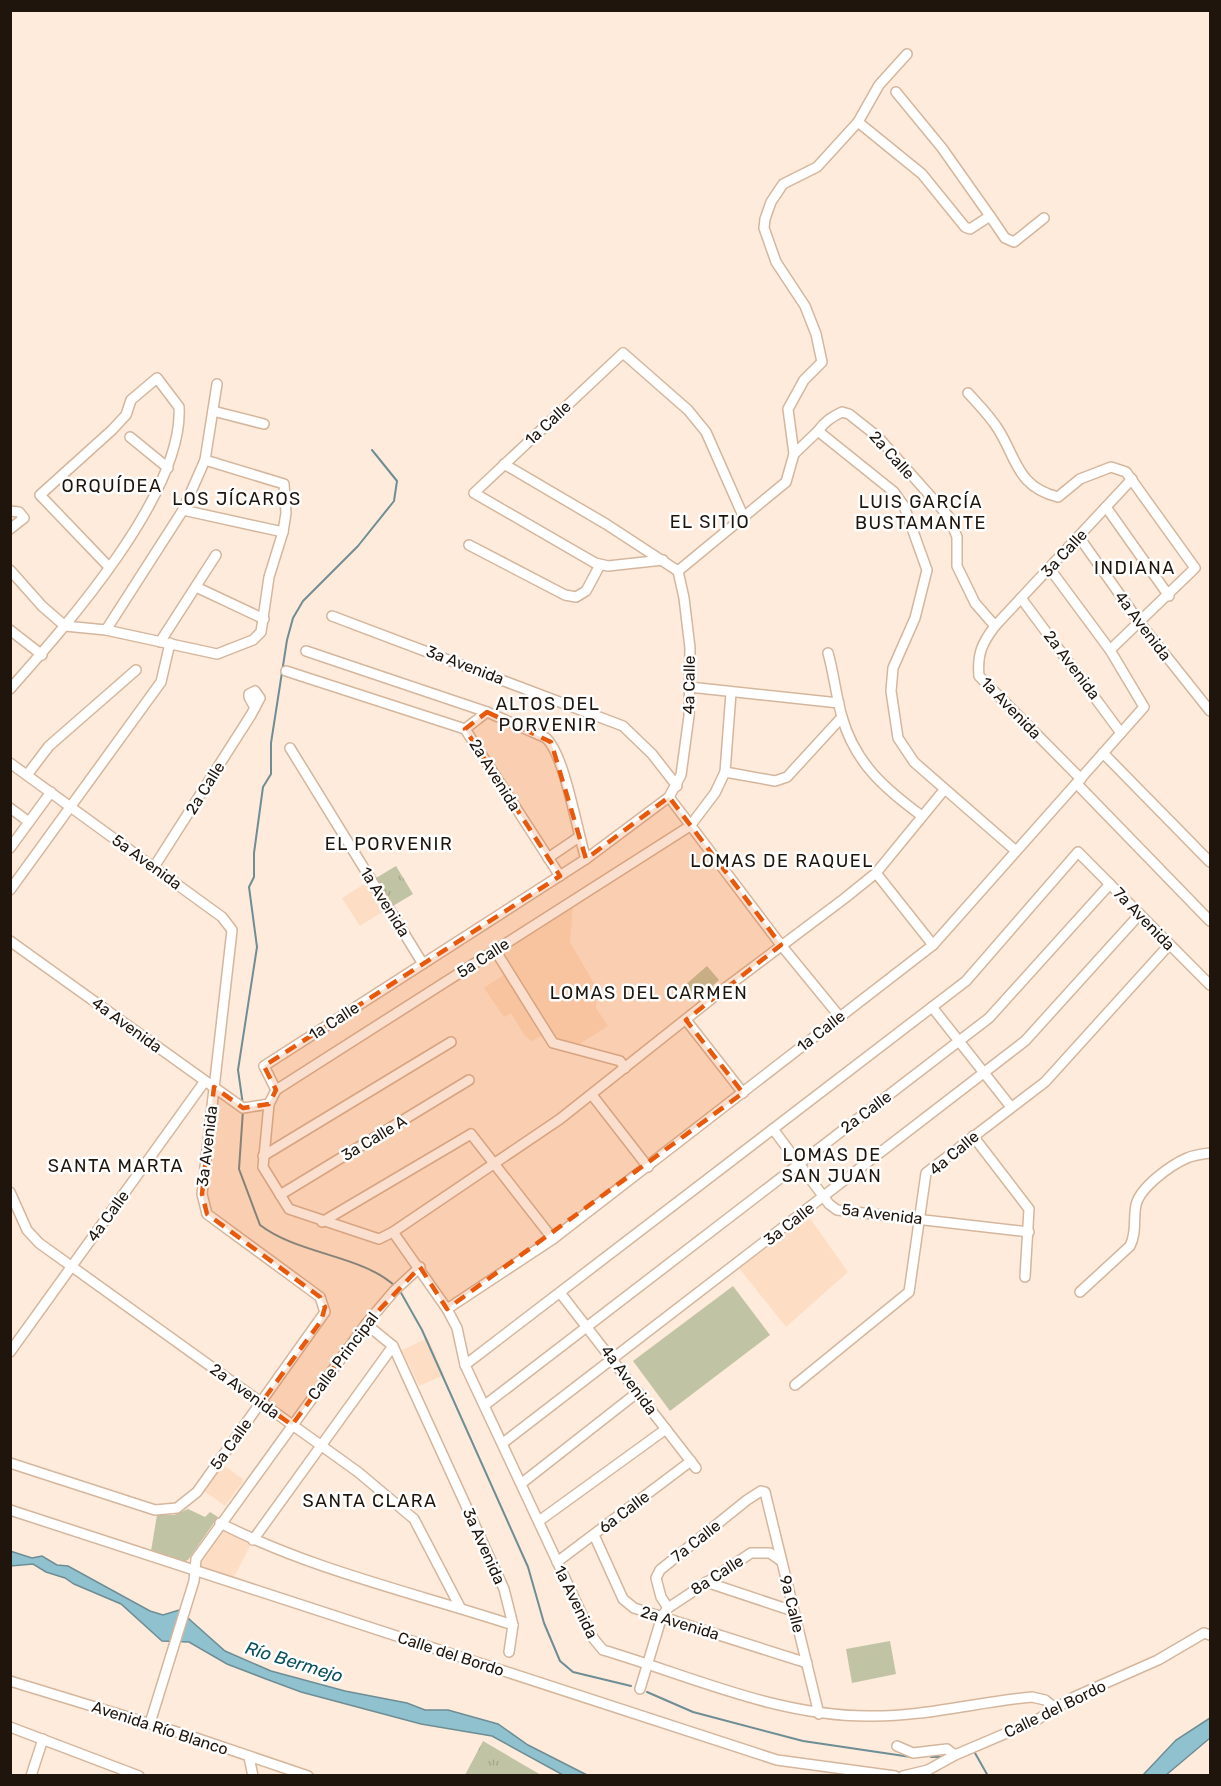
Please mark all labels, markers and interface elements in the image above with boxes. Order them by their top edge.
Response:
street label: 1a Calle [521,397,575,449]
street label: 2a Calle [865,427,919,483]
district label: ORQUÍDEA [61,475,163,497]
district label: LOS JÍCAROS [172,488,302,510]
district label: LUIS GARCÍA BUSTAMANTE [855,491,987,534]
district label: EL SITIO [670,511,750,533]
street label: 3a Calle [1037,525,1091,581]
district label: INDIANA [1094,557,1176,579]
street label: 4a Avenida [1111,588,1175,664]
street label: 2a Avenida [1040,627,1104,703]
street label: 3a Avenida [423,642,507,688]
street label: 4a Calle [679,655,699,715]
street label: 1a Avenida [977,673,1045,743]
district label: ALTOS DEL PORVENIR [496,693,600,736]
street label: 2a Avenida [465,735,525,815]
street label: 2a Calle [181,758,229,818]
street label: 5a Avenida [108,830,186,894]
district label: EL PORVENIR [325,833,453,855]
district label: LOMAS DE RAQUEL [690,850,874,872]
street label: 1a Avenida [356,864,414,940]
street label: 7a Avenida [1109,884,1179,954]
street label: 5a Calle [453,934,513,982]
district label: LOMAS DEL CARMEN [550,982,748,1004]
street label: 4a Avenida [88,993,166,1057]
street label: 1a Calle [305,998,363,1044]
street label: 1a Calle [793,1006,849,1056]
street label: 2a Calle [837,1087,895,1137]
street label: 3a Avenida [193,1104,221,1188]
street label: 3a Calle A [338,1111,410,1165]
street label: 4a Calle [925,1127,983,1179]
district label: LOMAS DE SAN JUAN [782,1144,882,1187]
district label: SANTA MARTA [48,1155,184,1177]
street label: 4a Calle [83,1187,133,1245]
street label: 3a Calle [760,1198,818,1250]
street label: 5a Avenida [840,1200,924,1228]
street label: Calle Principal [304,1308,382,1404]
street label: 4a Avenida [597,1342,661,1418]
street label: 2a Avenida [206,1359,284,1423]
street label: 5a Calle [206,1415,256,1473]
street label: 6a Calle [595,1487,653,1537]
district label: SANTA CLARA [302,1490,438,1512]
street label: 3a Avenida [459,1505,509,1587]
street label: 7a Calle [668,1516,724,1566]
street label: 8a Calle [687,1551,747,1599]
street label: 1a Avenida [550,1562,602,1642]
street label: 9a Calle [776,1573,808,1635]
street label: 2a Avenida [638,1602,722,1644]
street label: Calle del Bordo [395,1628,507,1680]
water label: Río Bermejo [243,1637,345,1687]
street label: Calle del Bordo [1001,1676,1109,1742]
street label: Avenida Río Blanco [89,1697,231,1759]

